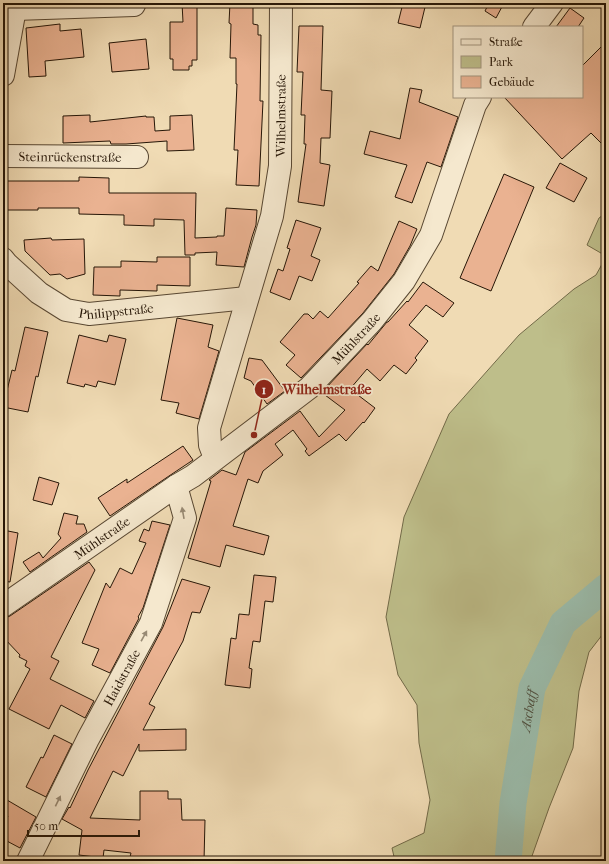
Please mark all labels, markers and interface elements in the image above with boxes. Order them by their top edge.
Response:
legend [453,26,583,98]
text: Straße [489,35,523,49]
text: Park [489,55,514,69]
street label: Wilhelmstraße [273,74,288,158]
text: Gebäude [489,75,534,89]
street label: Steinrückenstraße [18,149,122,164]
street label: Philippstraße [77,300,155,322]
street label: Mühlstraße [328,309,384,367]
callout: Wilhelmstraße [254,376,379,402]
text: Wilhelmstraße [281,381,372,398]
text: 1 [262,383,266,397]
one-way arrow [180,507,186,519]
street label: Mühlstraße [71,513,133,562]
one-way arrow [140,630,147,642]
street label: Haidstraße [100,646,143,708]
water label: Aschaff [516,684,541,735]
one-way arrow [54,795,61,807]
scale bar [28,812,139,838]
text: 50 m [34,819,58,833]

